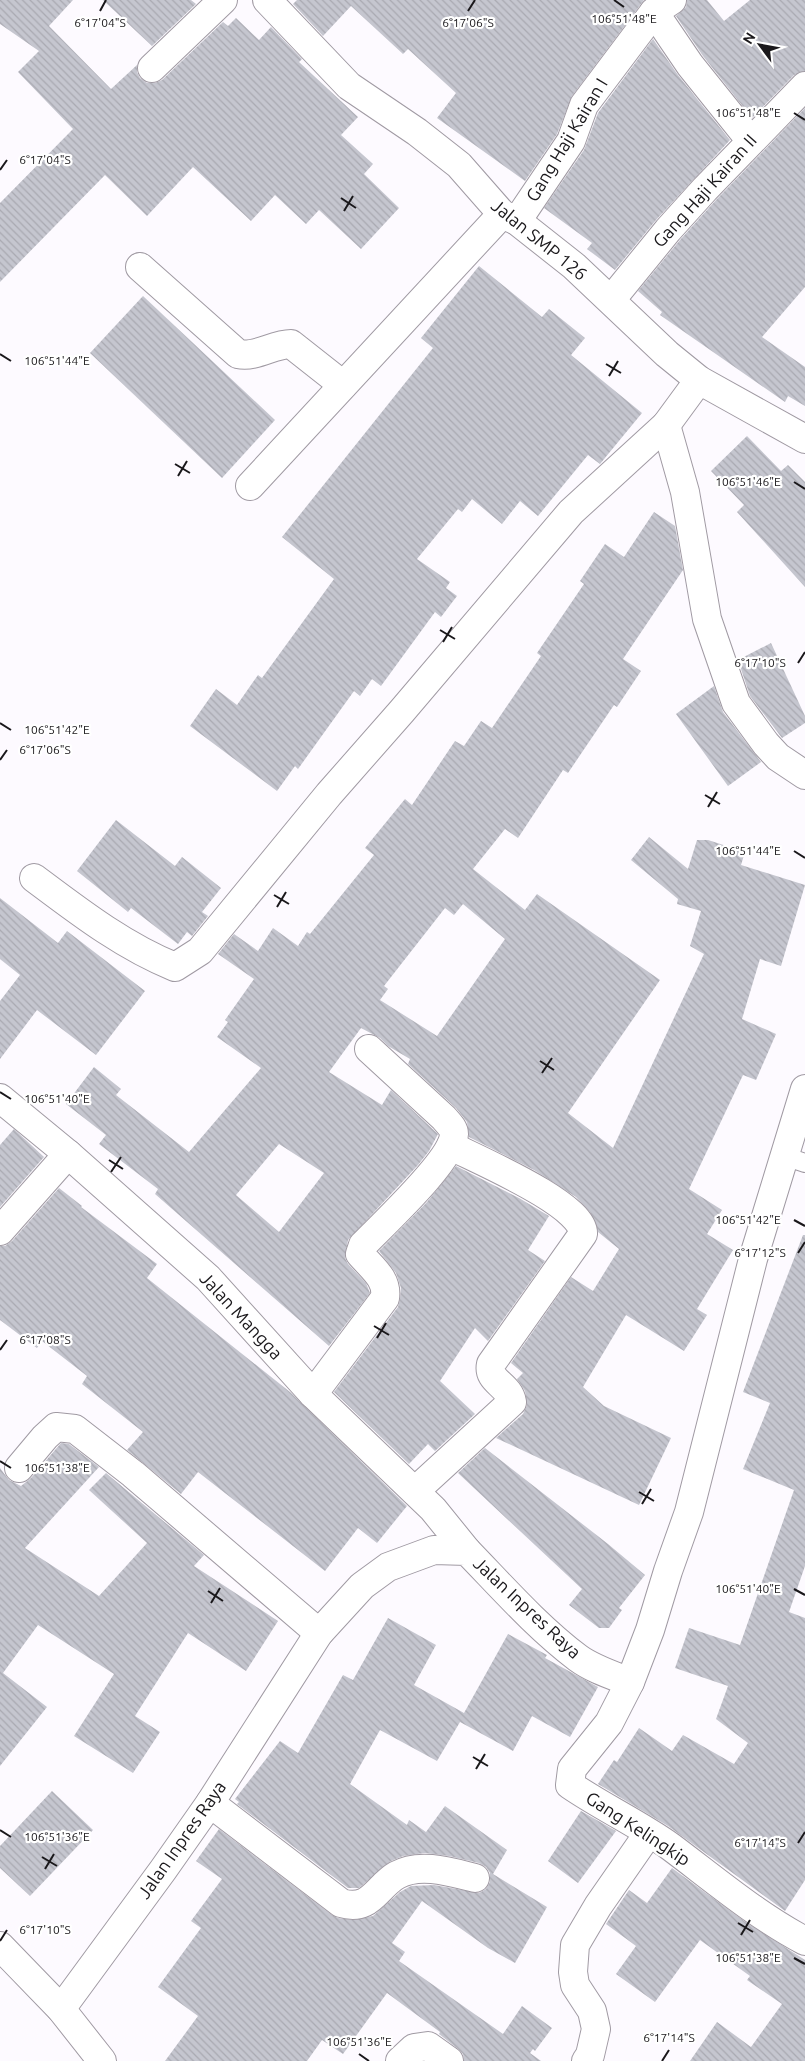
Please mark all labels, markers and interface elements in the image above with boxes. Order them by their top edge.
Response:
text: 106°51'48"E [591,12,657,25]
text: 6°17'04"S [74,16,126,29]
text: 6°17'06"S [442,16,494,29]
north arrow [735,20,785,70]
text: N [739,29,759,47]
street label: Gang Haji Kairan I [521,74,611,205]
text: 106°51'48"E [715,106,781,119]
street label: Gang Haji Kairan II [648,130,760,251]
text: 6°17'04"S [19,153,71,166]
street label: Jalan SMP 126 [488,195,591,284]
text: 106°51'44"E [24,354,90,367]
text: 106°51'46"E [715,475,781,488]
text: 6°17'10"S [734,656,786,669]
text: 106°51'42"E [24,723,90,736]
text: 6°17'06"S [19,743,71,756]
text: 106°51'44"E [715,844,781,857]
text: 106°51'40"E [24,1092,90,1105]
text: 106°51'42"E [715,1213,781,1226]
text: 6°17'12"S [734,1246,786,1259]
street label: Jalan Mangga [196,1268,287,1363]
text: 6°17'08"S [19,1333,71,1346]
text: 106°51'38"E [24,1461,90,1474]
street label: Jalan Inpres Raya [470,1553,585,1662]
text: 106°51'40"E [715,1582,781,1595]
street label: Jalan Inpres Raya [133,1777,229,1902]
street label: Gang Kelingkip [583,1787,694,1869]
text: 106°51'36"E [24,1830,90,1843]
text: 6°17'14"S [734,1836,786,1849]
text: 6°17'10"S [19,1923,71,1936]
text: 106°51'38"E [715,1951,781,1964]
text: 6°17'14"S [643,2031,695,2044]
text: 106°51'36"E [326,2035,392,2048]

